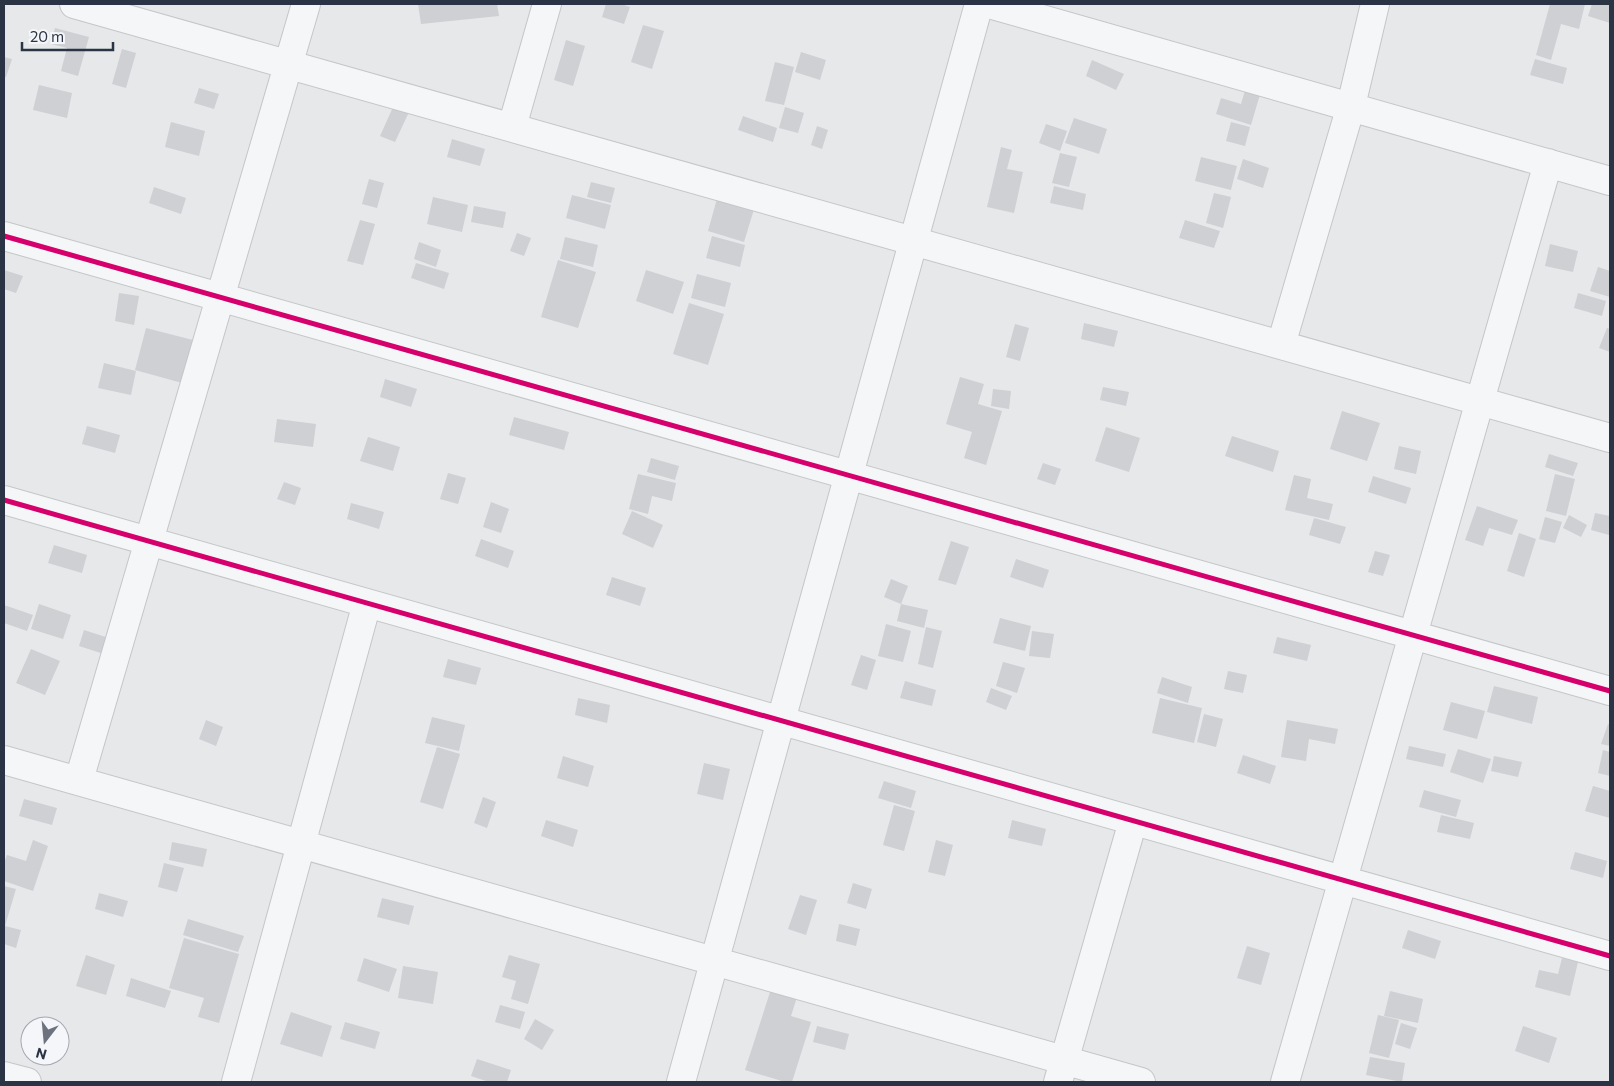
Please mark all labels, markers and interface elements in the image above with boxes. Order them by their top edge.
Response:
scale bar [22,20,114,52]
text: 20 m [30,27,64,45]
north arrow [20,1016,70,1066]
text: N [34,1044,49,1064]

